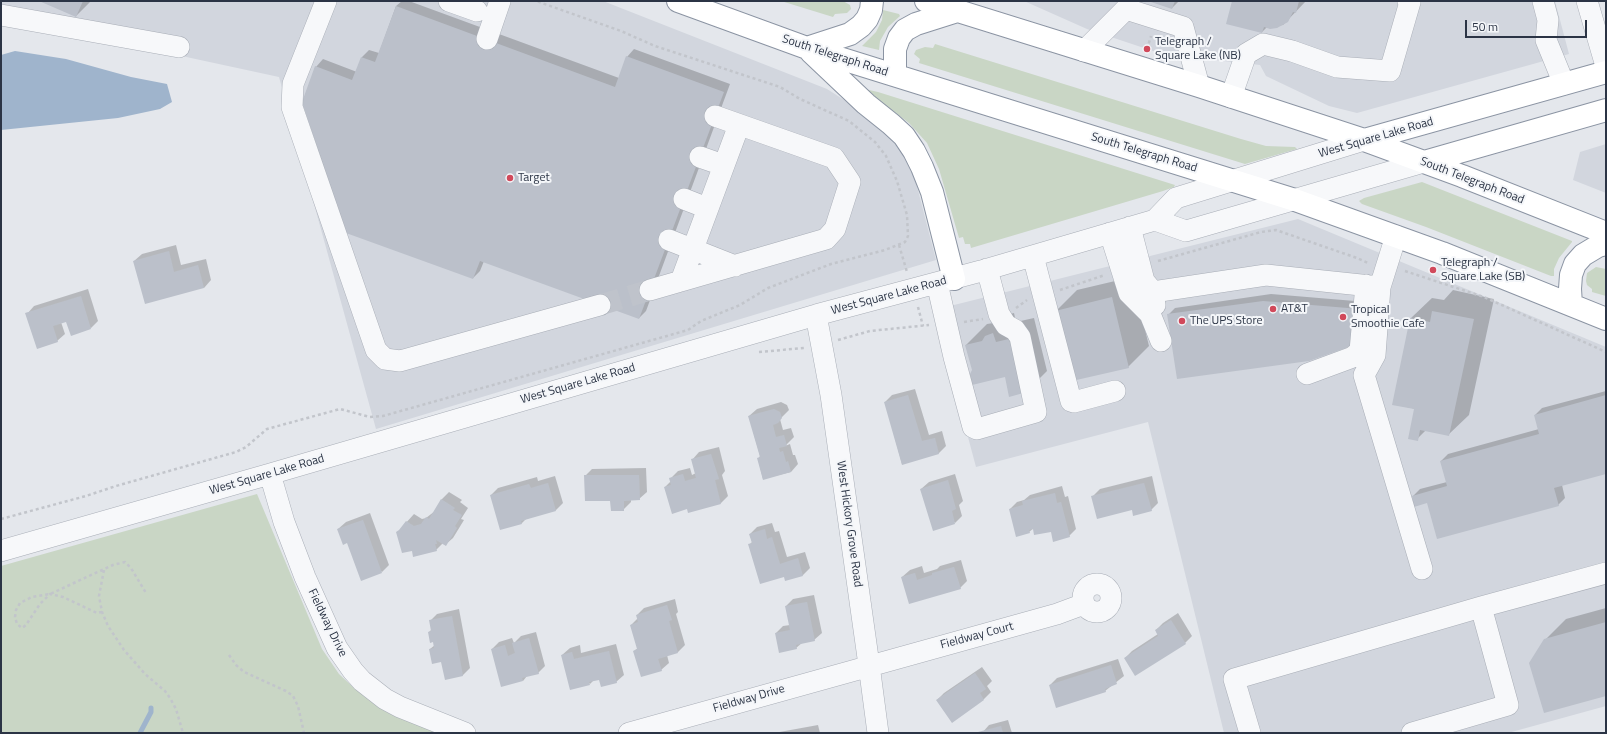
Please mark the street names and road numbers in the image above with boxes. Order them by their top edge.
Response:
street label: South Telegraph Road [780,32,890,80]
street label: West Square Lake Road [1317,115,1435,161]
street label: South Telegraph Road [1089,130,1199,176]
street label: South Telegraph Road [1418,155,1526,207]
street label: West Square Lake Road [830,274,948,318]
street label: West Square Lake Road [519,361,637,407]
street label: West Square Lake Road [208,452,326,498]
street label: West Hickory Grove Road [833,460,865,588]
street label: Fieldway Drive [304,587,350,659]
street label: Fieldway Court [939,619,1015,653]
street label: Fieldway Drive [712,682,786,716]

